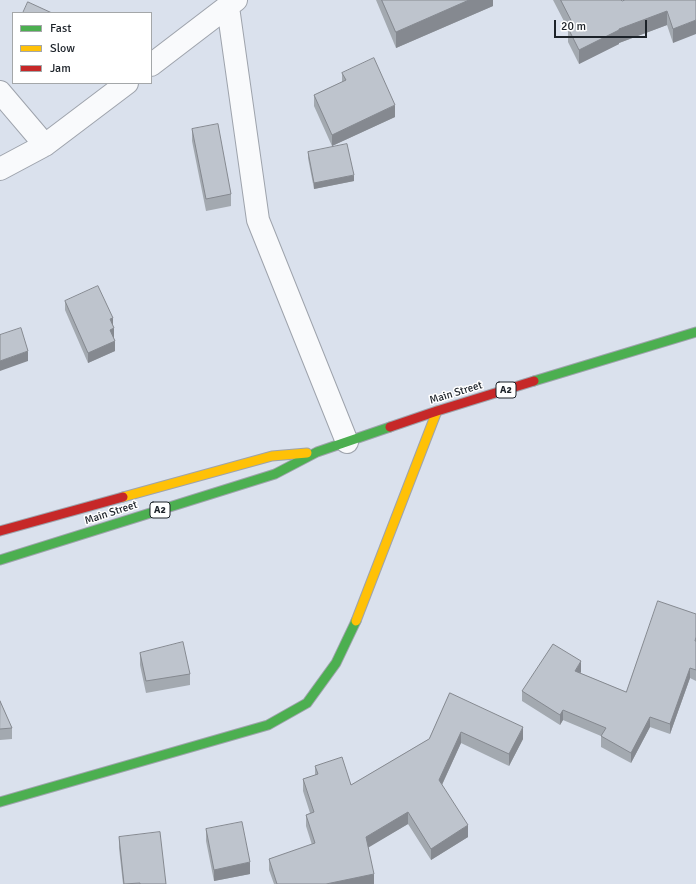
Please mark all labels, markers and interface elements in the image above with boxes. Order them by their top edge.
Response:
legend [12,12,152,84]
scale bar [556,12,649,38]
text: 20 m [561,19,586,34]
text: Fast [50,21,71,36]
text: Slow [50,41,75,56]
text: Jam [50,61,71,76]
street label: Main Street [428,379,484,407]
road number: A2 [496,382,516,398]
street label: Main Street [83,498,139,528]
road number: A2 [150,502,170,518]

